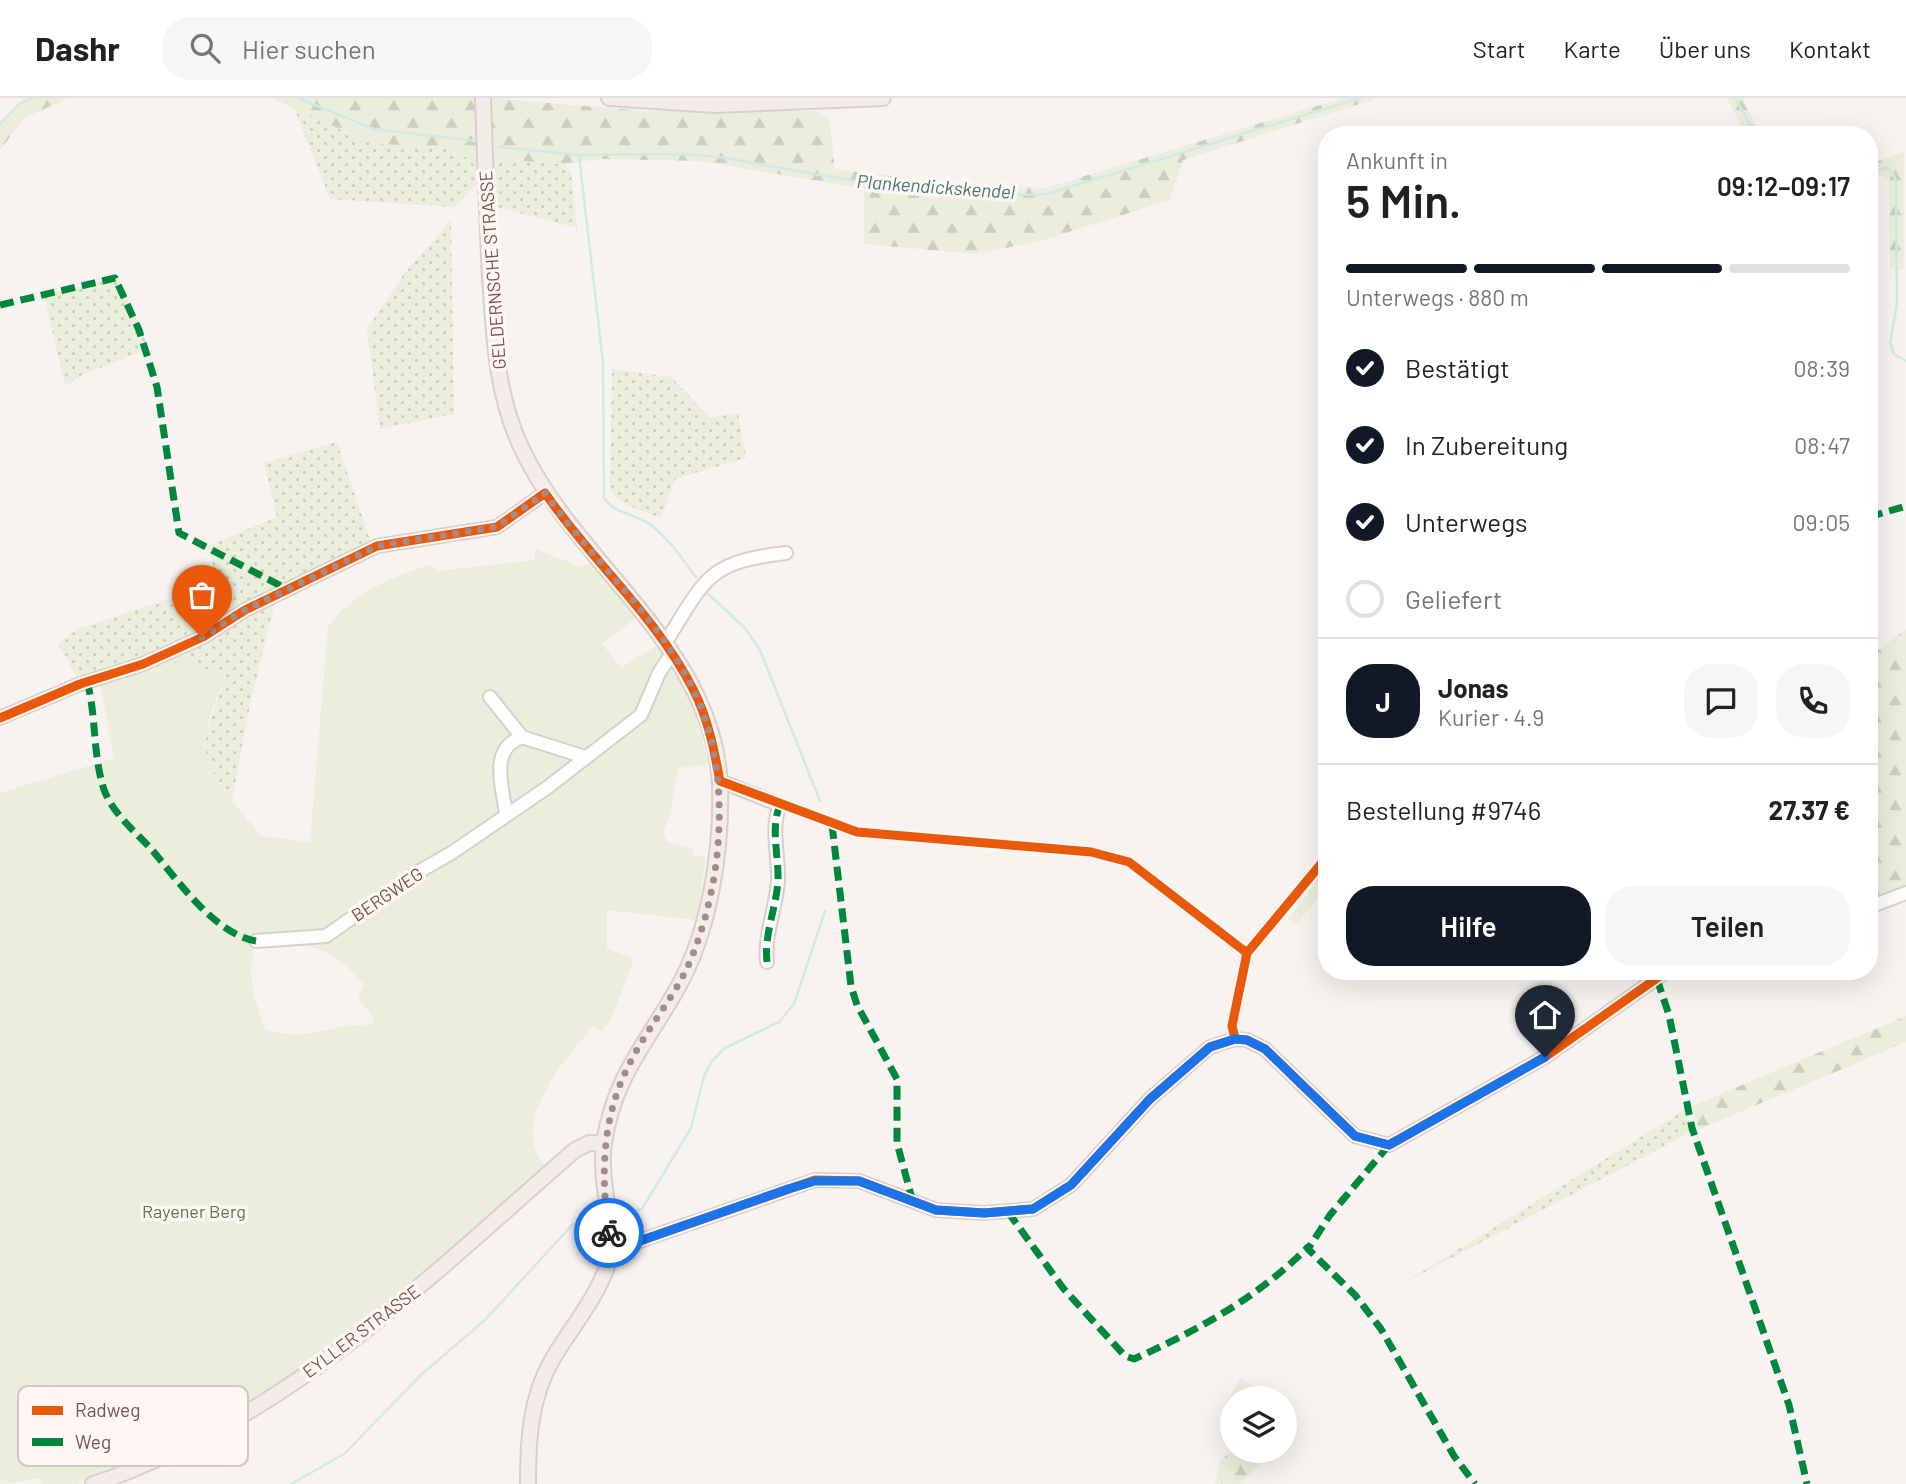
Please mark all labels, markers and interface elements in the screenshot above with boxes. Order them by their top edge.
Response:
search box [162,17,652,80]
text: Dashr [35,28,120,68]
icon: search [186,29,224,67]
text: Hier suchen [242,33,376,64]
text: Start [1473,34,1526,63]
text: Karte [1564,34,1621,63]
text: Über uns [1659,34,1751,63]
text: Kontakt [1789,34,1871,63]
text: Ankunft in [1346,146,1448,174]
water label: Plankendickskendel [856,169,1017,203]
street label: GELDERNSCHE STRASSE [474,170,510,370]
text: 09:12–09:17 [1717,170,1850,201]
text: 5 Min. [1346,172,1461,227]
text: Unterwegs · 880 m [1346,283,1529,311]
icon: check [1346,349,1384,387]
text: Bestätigt [1405,352,1510,383]
text: 08:39 [1793,354,1850,382]
icon: check [1346,426,1384,464]
text: In Zubereitung [1405,429,1568,460]
text: 08:47 [1794,431,1850,459]
icon: check [1346,503,1384,541]
text: Unterwegs [1405,506,1527,537]
text: 09:05 [1792,508,1850,536]
pin [172,565,232,637]
icon: bag [183,576,221,614]
text: Geliefert [1405,583,1502,614]
button: chat [1684,664,1758,738]
button: phone [1776,664,1850,738]
text: Jonas [1438,672,1509,703]
text: J [1375,686,1391,717]
text: Kurier · 4.9 [1438,703,1544,731]
text: Bestellung #9746 [1346,794,1541,825]
text: 27.37 € [1769,794,1850,825]
street label: BERGWEG [347,862,427,926]
button: Hilfe [1346,886,1591,966]
button: Teilen [1605,886,1850,966]
pin [1515,985,1575,1057]
icon: home [1526,996,1564,1034]
courier [574,1198,644,1268]
park label: Rayener Berg [142,1200,246,1222]
icon: bike [590,1214,628,1252]
street label: EYLLER STRASSE [298,1280,424,1382]
legend [18,1386,248,1466]
map controls [1220,1386,1297,1463]
button: layers [1220,1386,1297,1463]
text: Radweg [75,1398,140,1421]
text: Weg [75,1430,111,1453]

